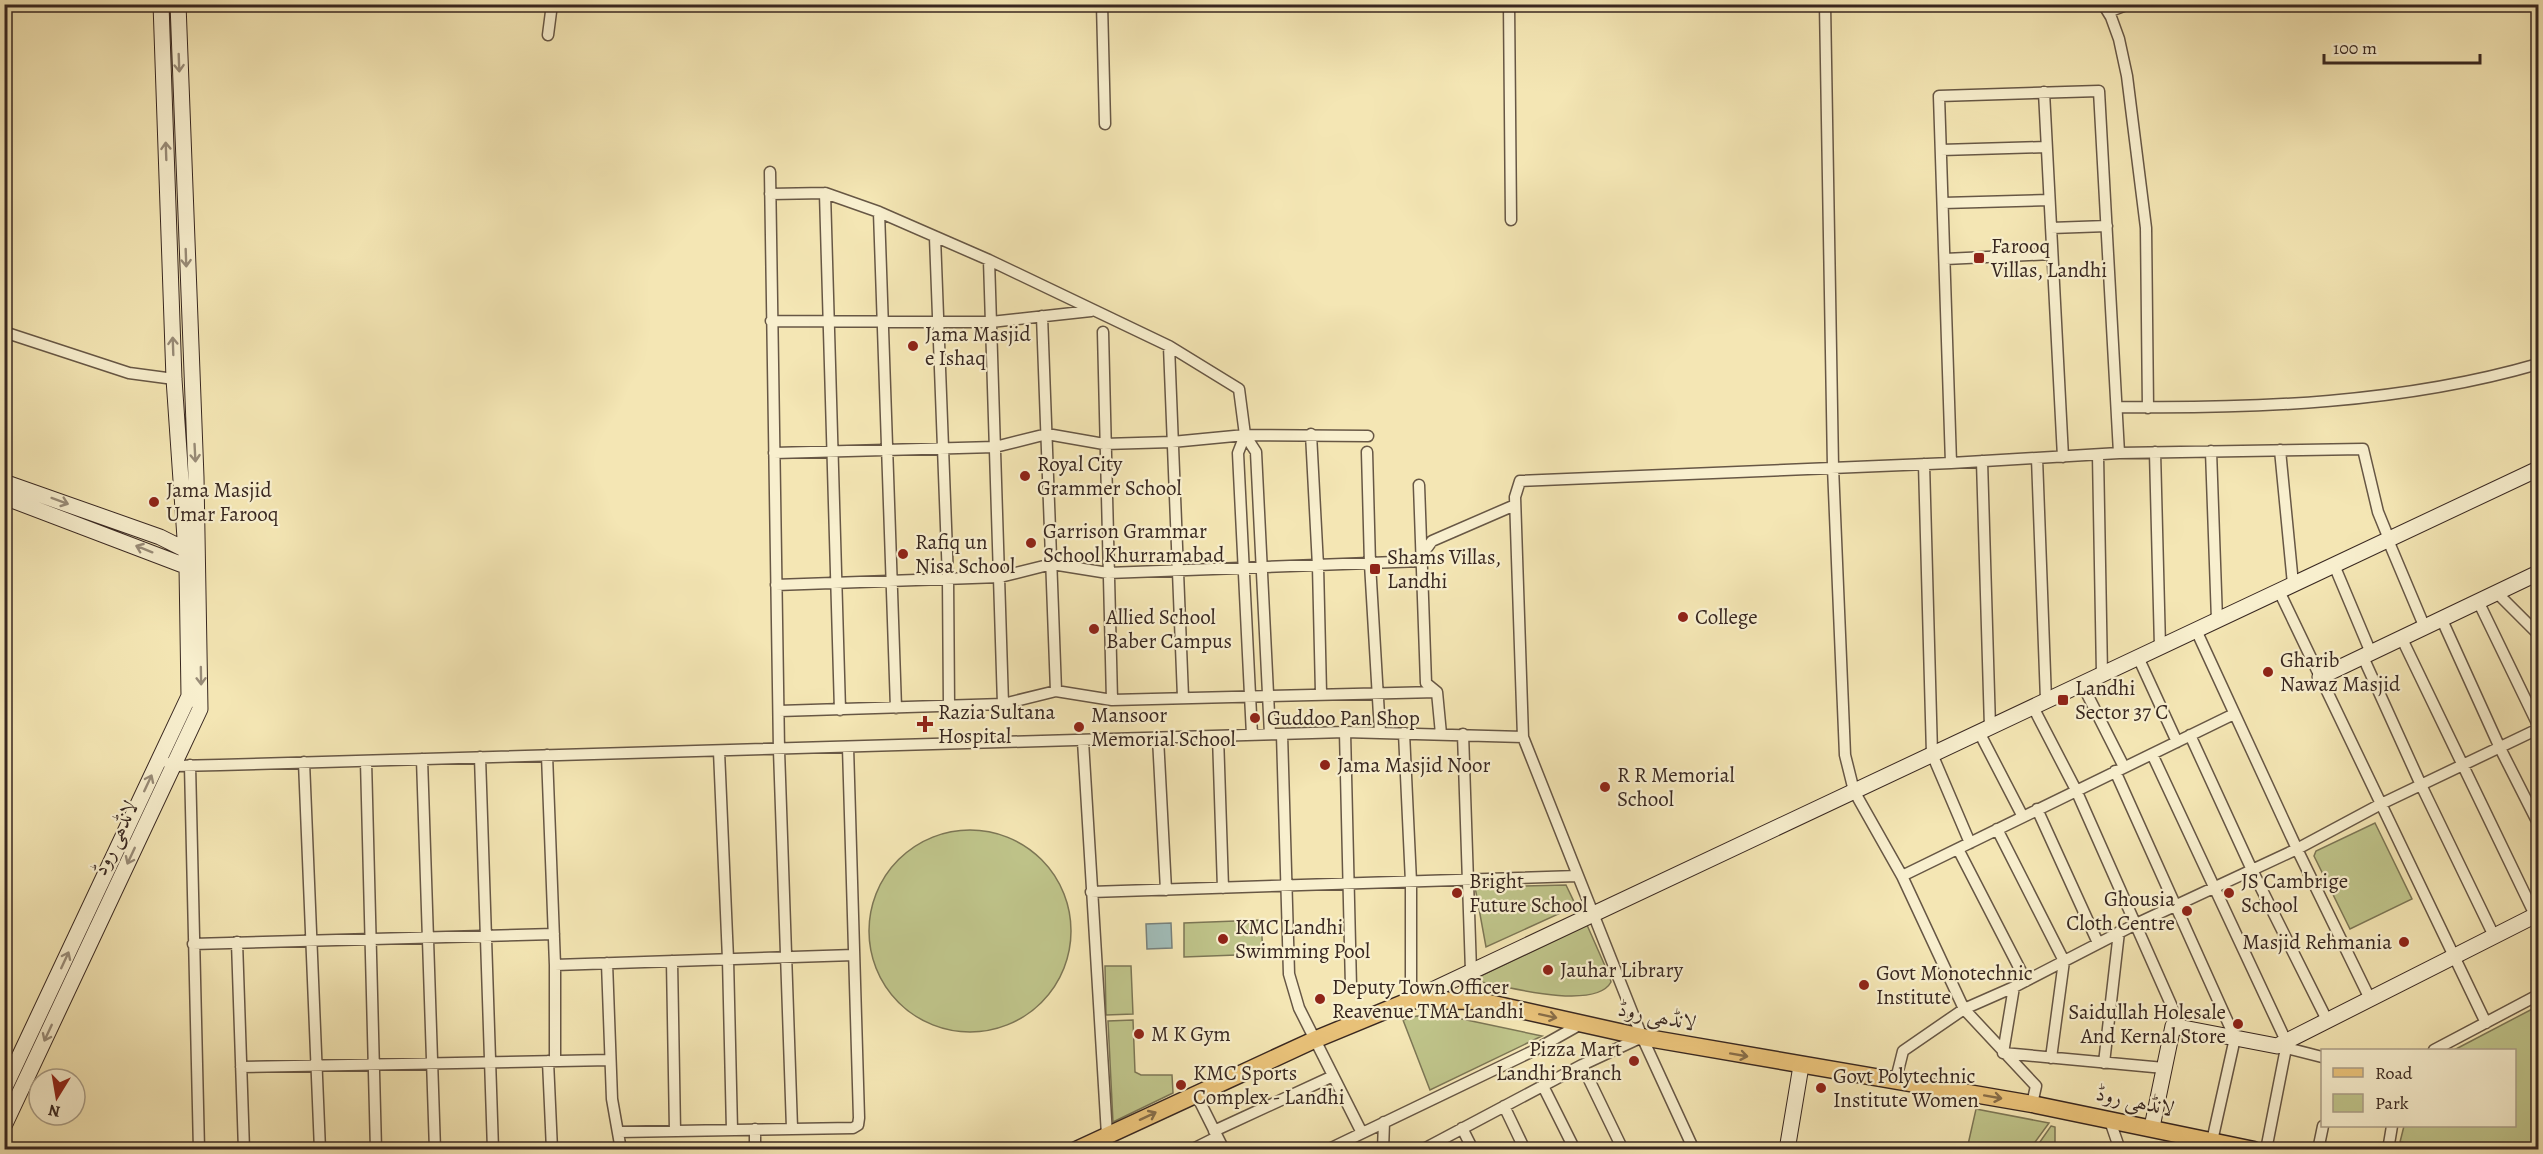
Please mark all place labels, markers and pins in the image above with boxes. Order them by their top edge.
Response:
place label: Farooq Villas, Landhi [1990,232,2107,284]
marker: Farooq Villas, Landhi [1972,251,1986,265]
place label: Jama Masjid e Ishaq [925,320,1031,372]
marker: Jama Masjid e Ishaq [906,339,920,353]
place label: Royal City Grammer School [1037,450,1182,502]
marker: Royal City Grammer School [1018,469,1032,483]
place label: Jama Masjid Umar Farooq [166,476,279,528]
marker: Jama Masjid Umar Farooq [147,495,161,509]
place label: Garrison Grammar School Khurramabad [1043,517,1225,569]
place label: Rafiq un Nisa School [915,528,1015,580]
marker: Garrison Grammar School Khurramabad [1024,536,1038,550]
place label: Shams Villas, Landhi [1387,543,1501,595]
marker: Rafiq un Nisa School [896,547,910,561]
marker: Shams Villas, Landhi [1368,562,1382,576]
place label: Allied School Baber Campus [1105,603,1232,655]
place label: College [1695,603,1758,631]
marker: College [1676,610,1690,624]
marker: Allied School Baber Campus [1087,622,1101,636]
place label: Gharib Nawaz Masjid [2280,646,2401,698]
marker: Gharib Nawaz Masjid [2261,665,2275,679]
place label: Landhi Sector 37 C [2075,674,2168,726]
marker: Landhi Sector 37 C [2056,693,2070,707]
place label: Razia Sultana Hospital [938,698,1056,750]
place label: Mansoor Memorial School [1091,701,1236,753]
place label: Guddoo Pan Shop [1267,704,1420,732]
marker: Guddoo Pan Shop [1248,711,1262,725]
marker: Razia Sultana Hospital [916,715,934,733]
marker: Mansoor Memorial School [1072,720,1086,734]
place label: Jama Masjid Noor [1337,751,1491,779]
marker: Jama Masjid Noor [1318,758,1332,772]
place label: R R Memorial School [1617,761,1735,813]
marker: R R Memorial School [1598,780,1612,794]
place label: Bright Future School [1469,867,1588,919]
place label: JS Cambrige School [2241,867,2348,919]
place label: Ghousia Cloth Centre [2066,885,2175,937]
marker: Bright Future School [1450,886,1464,900]
marker: JS Cambrige School [2222,886,2236,900]
marker: Ghousia Cloth Centre [2180,904,2194,918]
place label: KMC Landhi Swimming Pool [1235,913,1370,965]
place label: Masjid Rehmania [2242,928,2392,956]
marker: KMC Landhi Swimming Pool [1216,932,1230,946]
marker: Masjid Rehmania [2397,935,2411,949]
place label: Jauhar Library [1560,956,1684,984]
place label: Govt Monotechnic Institute [1876,959,2033,1011]
marker: Jauhar Library [1541,963,1555,977]
place label: Deputy Town Officer Reavenue TMA Landhi [1332,973,1524,1025]
marker: Govt Monotechnic Institute [1857,978,1871,992]
marker: Deputy Town Officer Reavenue TMA Landhi [1313,992,1327,1006]
place label: Saidullah Holesale And Kernal Store [2068,998,2226,1050]
marker: Saidullah Holesale And Kernal Store [2231,1017,2245,1031]
place label: M K Gym [1151,1020,1231,1048]
marker: M K Gym [1132,1027,1146,1041]
place label: Pizza Mart Landhi Branch [1496,1035,1622,1087]
marker: Pizza Mart Landhi Branch [1627,1054,1641,1068]
place label: KMC Sports Complex - Landhi [1193,1059,1345,1111]
place label: Govt Polytechnic Institute Women [1833,1062,1979,1114]
marker: KMC Sports Complex - Landhi [1174,1078,1188,1092]
marker: Govt Polytechnic Institute Women [1814,1081,1828,1095]

